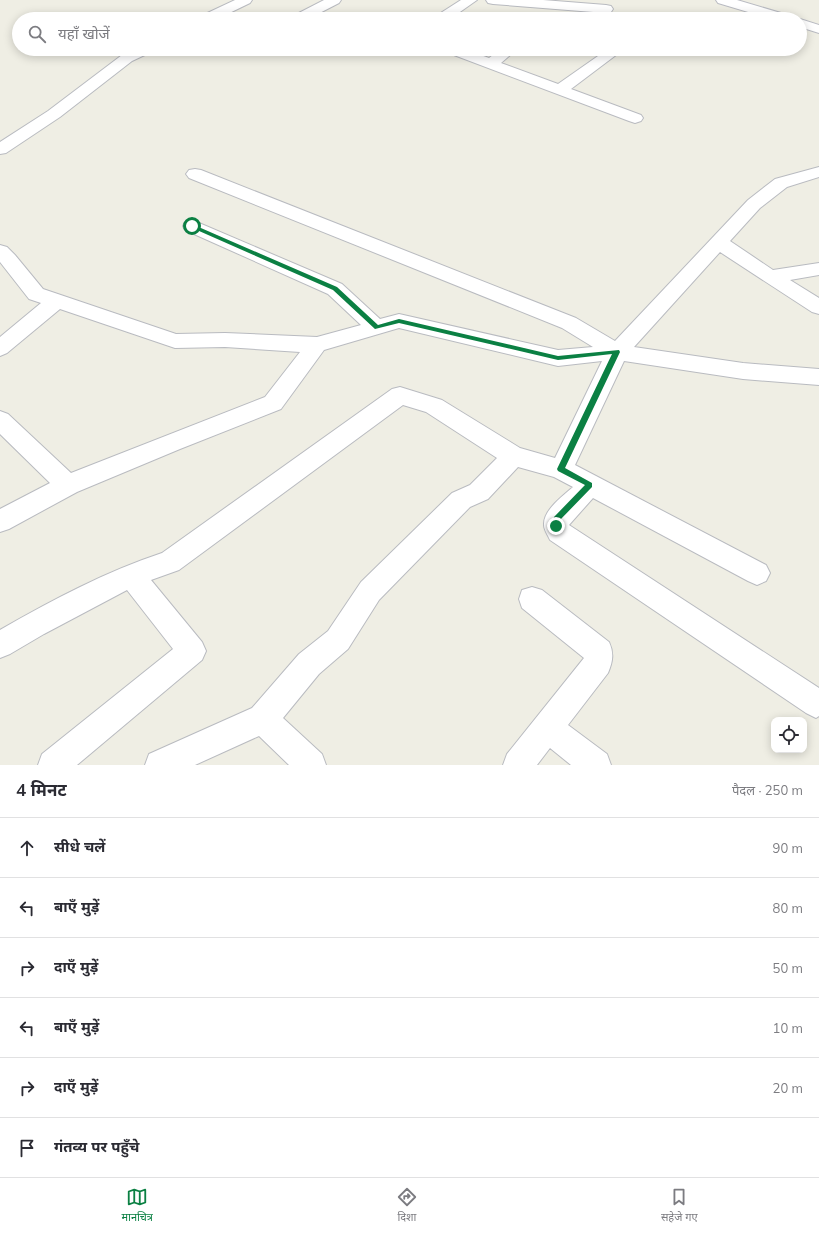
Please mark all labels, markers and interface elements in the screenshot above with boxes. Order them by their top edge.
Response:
search box [12,12,807,56]
icon: search [26,23,48,45]
text: यहाँ खोजें [58,24,110,43]
route start [183,217,201,235]
route end [547,517,565,535]
map controls [771,717,807,753]
button: locate [771,717,807,753]
text: 4 मिनट [16,779,67,800]
text: पैदल · 250 m [732,782,803,798]
icon: ahead [16,837,38,859]
text: सीधे चलें [54,837,105,856]
text: 90 m [773,840,803,856]
icon: left [16,897,38,919]
text: बाएँ मुड़ें [54,897,99,916]
text: 80 m [773,900,803,916]
icon: right [16,957,38,979]
text: दाएँ मुड़ें [54,957,98,976]
text: 50 m [773,960,803,976]
icon: left [16,1017,38,1039]
text: बाएँ मुड़ें [54,1017,99,1036]
text: 10 m [773,1020,803,1036]
icon: right [16,1077,38,1099]
text: दाएँ मुड़ें [54,1077,98,1096]
text: 20 m [773,1080,803,1096]
icon: arrive [16,1137,38,1159]
text: गंतव्य पर पहुँचे [54,1137,139,1156]
tab: मानचित्र [121,1186,153,1225]
tab: दिशा [396,1186,418,1225]
tab: सहेजे गए [661,1186,698,1225]

